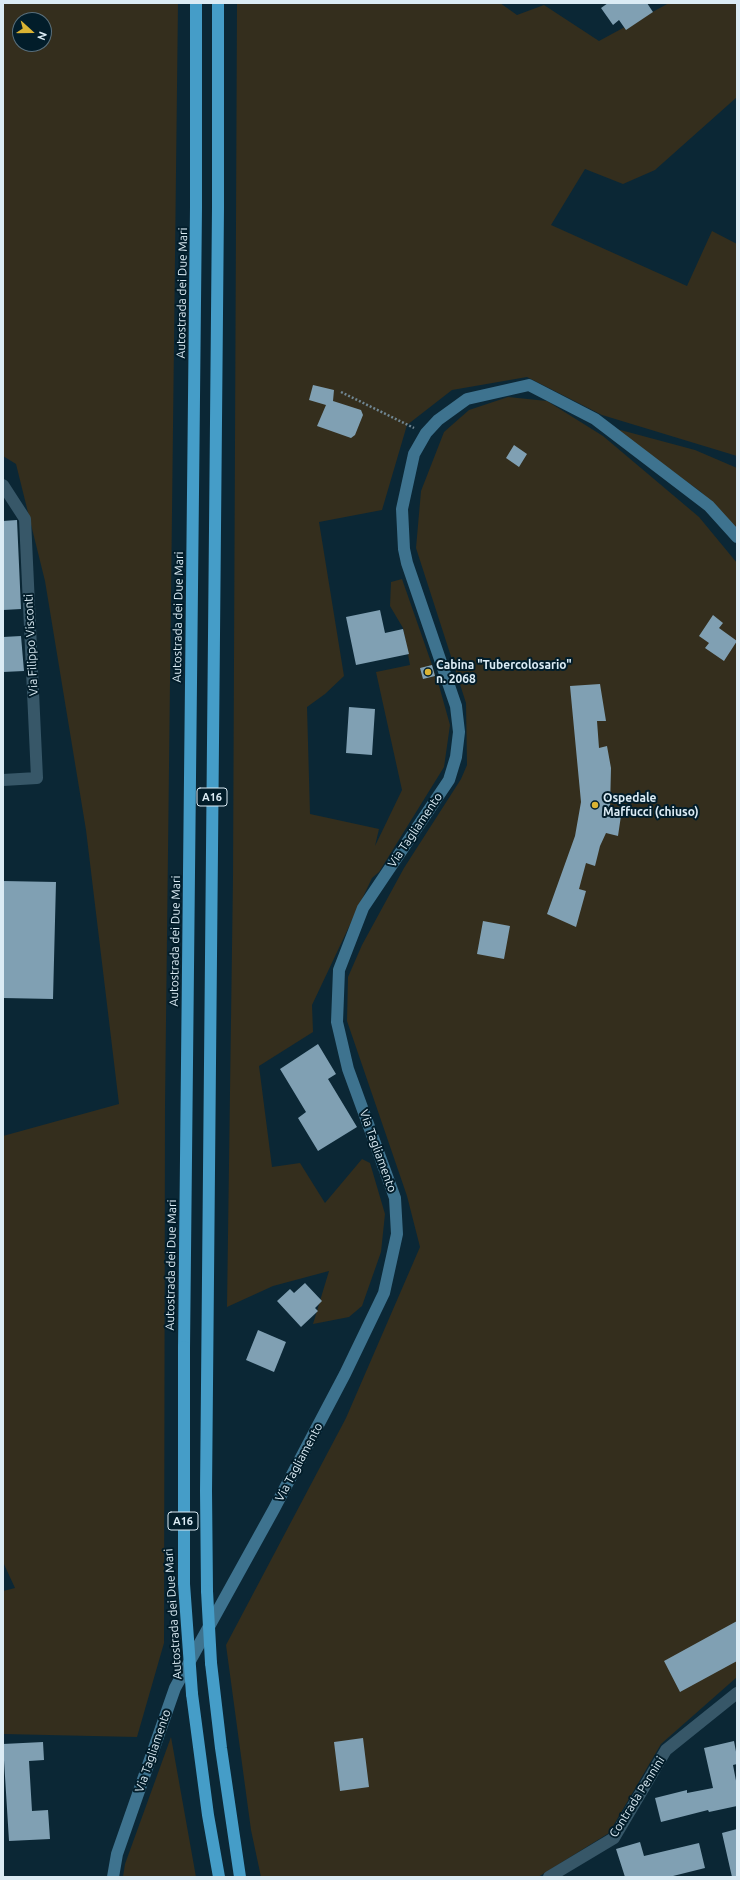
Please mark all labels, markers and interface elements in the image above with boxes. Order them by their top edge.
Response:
north arrow [12,12,52,52]
text: N [35,30,49,42]
street label: Autostrada dei Due Mari [174,227,190,359]
street label: Autostrada dei Due Mari [170,551,186,683]
street label: Via Filippo Visconti [21,594,41,696]
place label: Cabina "Tubercolosario" n. 2068 [436,658,572,686]
marker: Cabina "Tubercolosario" n. 2068 [423,667,433,677]
road number: A16 [197,788,227,806]
street label: Via Tagliamento [385,790,445,870]
place label: Ospedale Maffucci (chiuso) [603,791,699,819]
marker: Ospedale Maffucci (chiuso) [590,800,600,810]
street label: Autostrada dei Due Mari [167,875,183,1007]
street label: Via Tagliamento [356,1108,400,1194]
street label: Autostrada dei Due Mari [163,1199,179,1331]
street label: Via Tagliamento [272,1420,326,1504]
road number: A16 [168,1512,198,1530]
street label: Autostrada dei Due Mari [161,1548,185,1680]
street label: Via Tagliamento [132,1708,174,1794]
street label: Contrada Pennini [606,1754,668,1840]

